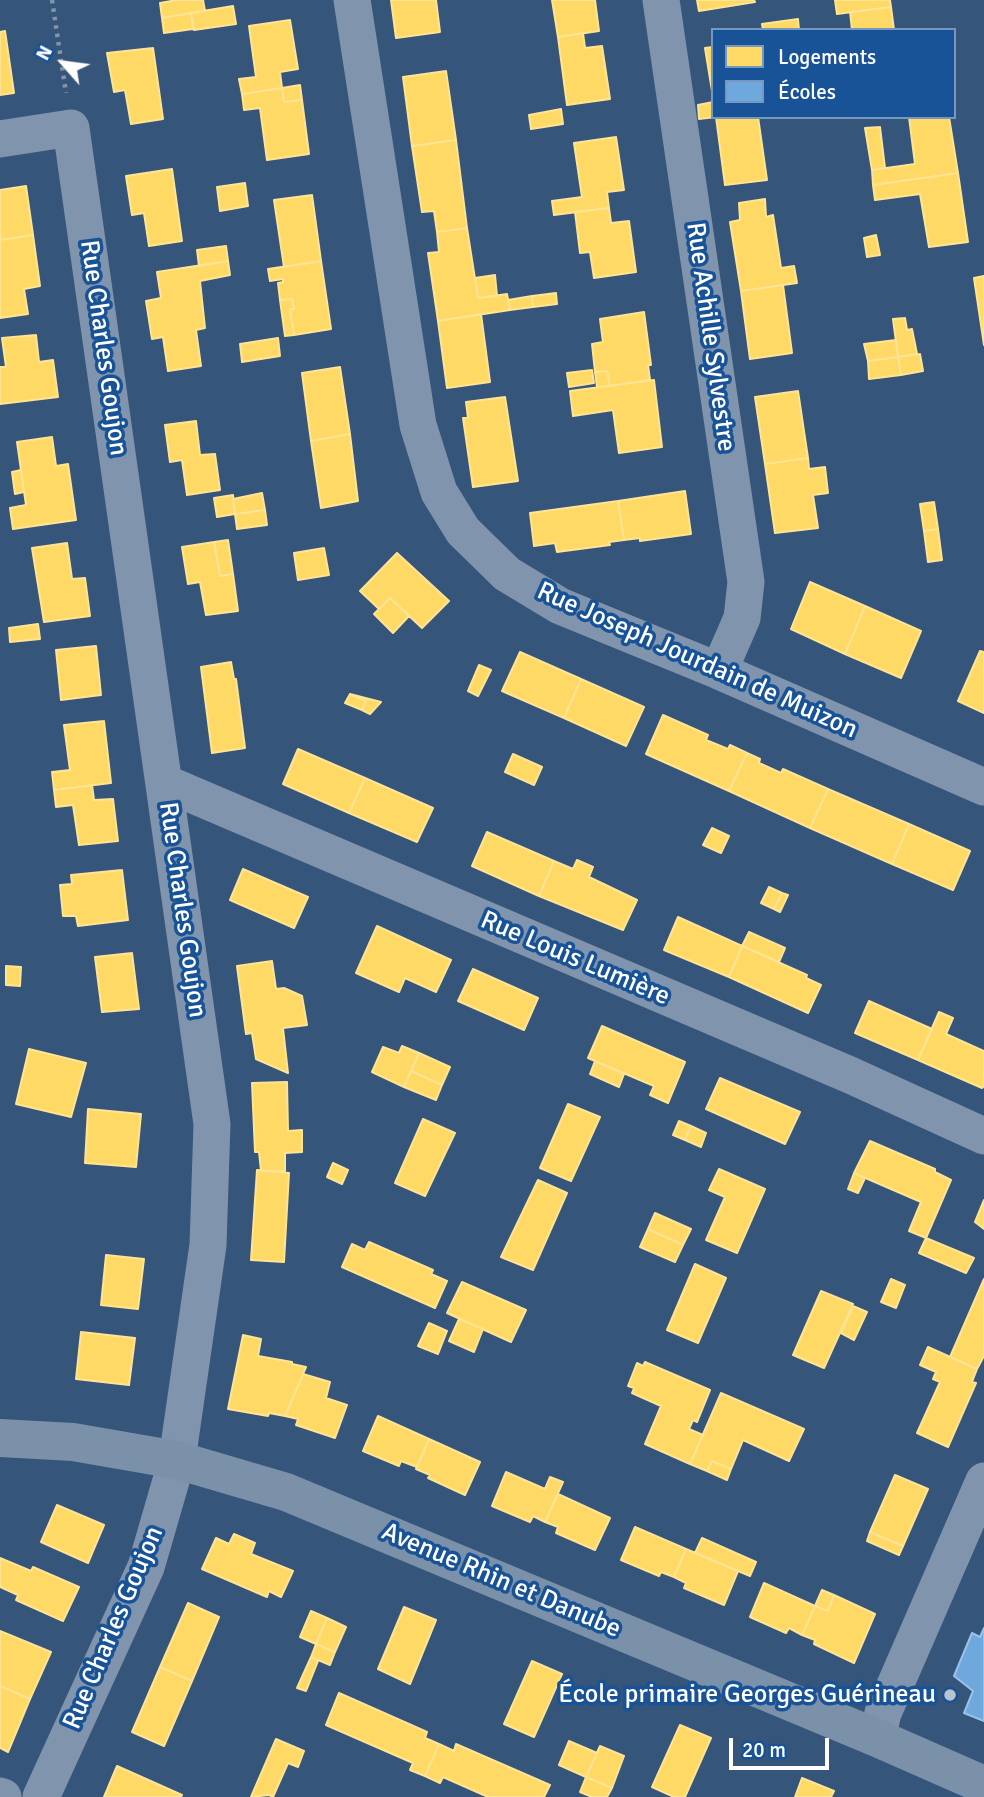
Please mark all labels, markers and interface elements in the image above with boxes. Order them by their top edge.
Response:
north arrow [28,28,98,98]
legend [711,28,956,119]
text: N [31,42,58,65]
text: Logements [778,44,876,70]
text: Écoles [778,79,836,105]
street label: Rue Achille Sylvestre [678,220,742,454]
street label: Rue Charles Goujon [72,238,134,458]
street label: Rue Joseph Jourdain de Muizon [532,576,862,746]
street label: Rue Charles Goujon [151,800,213,1020]
street label: Rue Louis Lumière [476,905,674,1013]
street label: Avenue Rhin et Danube [377,1517,625,1645]
street label: Rue Charles Goujon [57,1522,171,1734]
place label: École primaire Georges Guérineau [558,1679,936,1711]
marker: École primaire Georges Guérineau [942,1687,958,1703]
scale bar [732,1724,832,1768]
text: 20 m [742,1737,786,1763]

